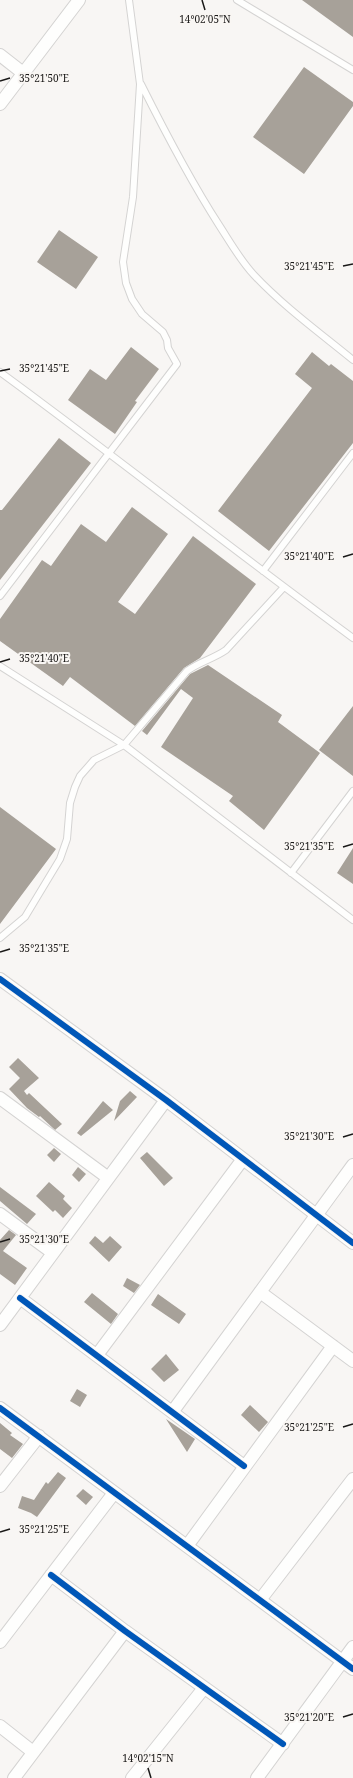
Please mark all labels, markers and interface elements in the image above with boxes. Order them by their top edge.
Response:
text: 14°02'05"N [179,12,231,26]
text: 35°21'50"E [19,71,69,85]
text: 35°21'45"E [284,259,334,273]
text: 35°21'45"E [19,361,69,375]
text: 35°21'40"E [284,549,334,563]
text: 35°21'40"E [19,651,69,665]
text: 35°21'35"E [284,839,334,853]
text: 35°21'35"E [19,941,69,955]
text: 35°21'30"E [284,1129,334,1143]
text: 35°21'30"E [19,1232,69,1246]
text: 35°21'25"E [284,1420,334,1434]
text: 35°21'25"E [19,1522,69,1536]
text: 35°21'20"E [284,1710,334,1724]
text: 14°02'15"N [122,1751,174,1765]

